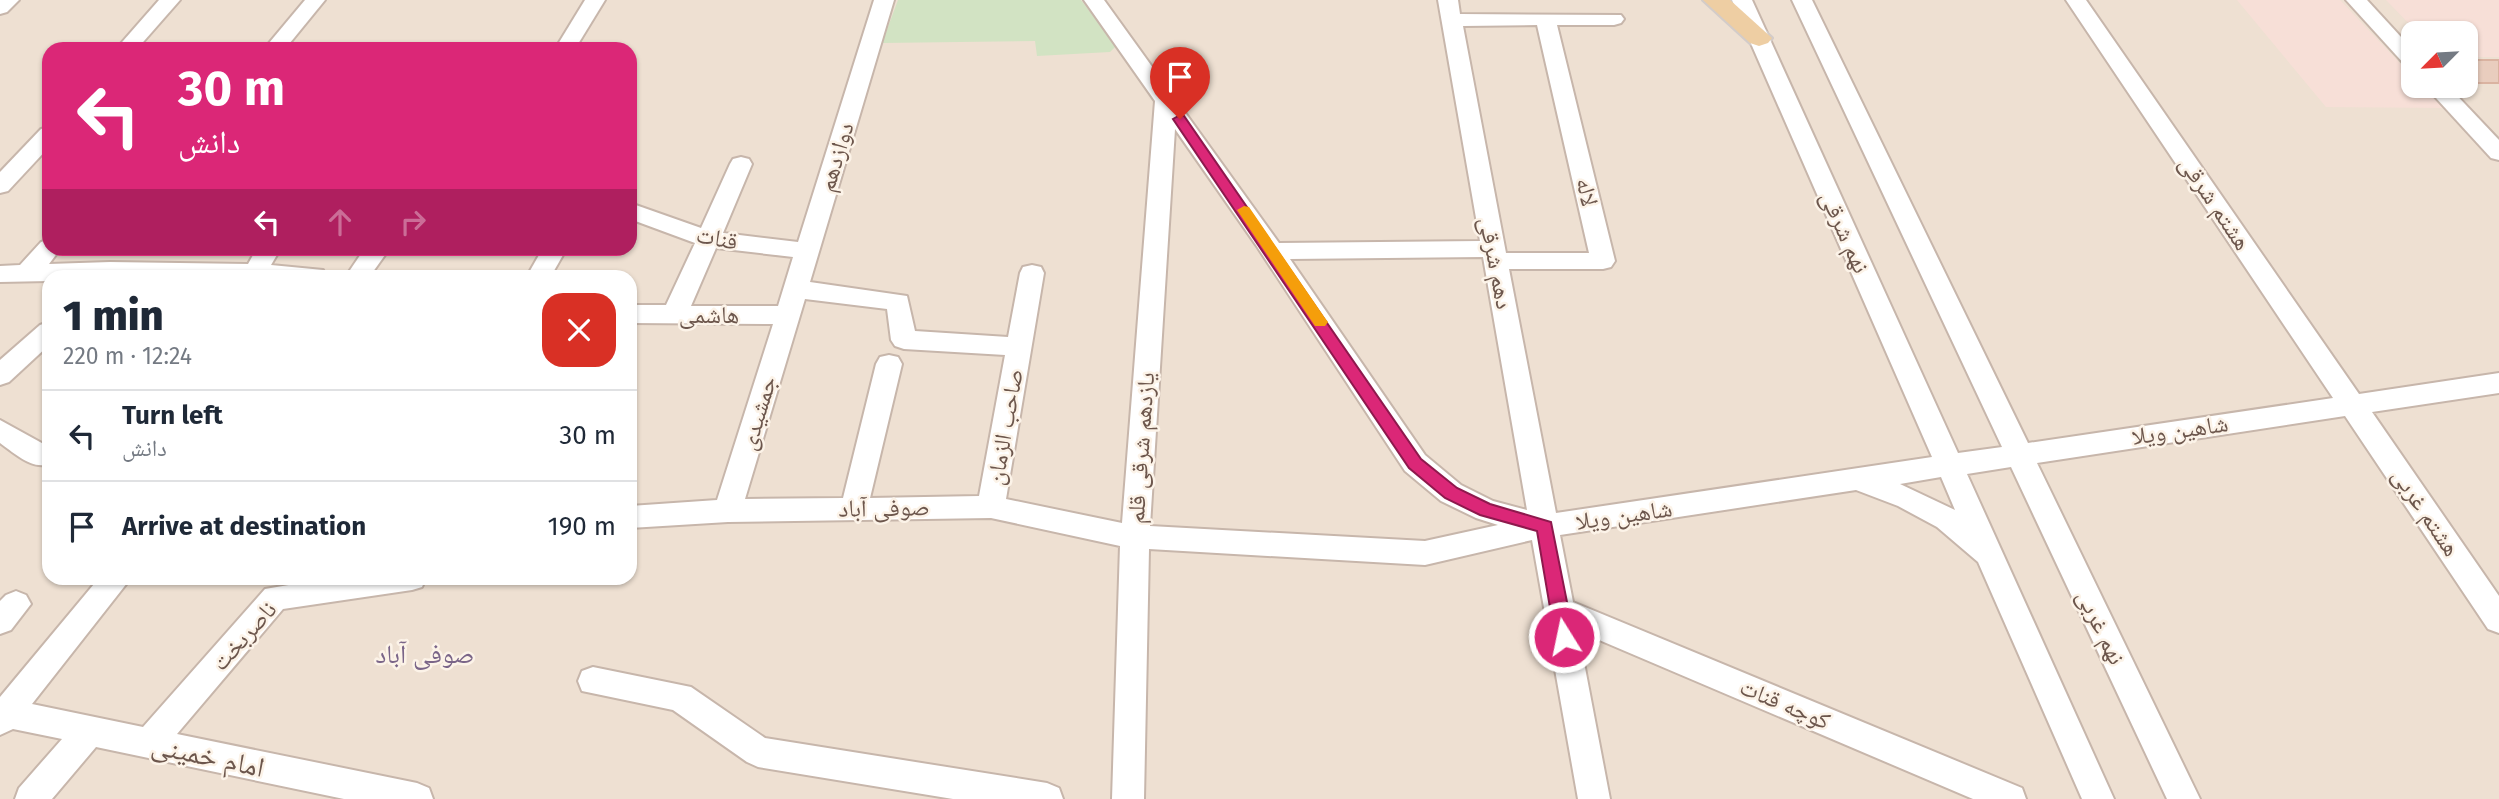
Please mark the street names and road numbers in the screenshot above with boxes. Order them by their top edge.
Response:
street label: دوازدهم [812,119,862,196]
street label: هشتم شرقی [2172,150,2257,257]
street label: لاله [1570,175,1604,209]
street label: نهم شرقی [1813,187,1875,278]
street label: دهم شرقی [1471,215,1519,312]
street label: قنات [694,220,740,256]
street label: هاشمی [679,301,739,329]
street label: صاحب الزمان [981,367,1029,487]
street label: یازدهم شرقی قلم [1122,371,1162,525]
street label: جمشیدی [734,373,782,453]
street label: شاهین ویلا [2130,409,2230,451]
street label: هشتم غربی [2385,462,2466,563]
street label: صوفی آباد [838,493,930,523]
street label: شاهین ویلا [1574,494,1674,536]
street label: نهم غربی [2069,585,2131,670]
street label: ناصربخت [206,596,282,676]
street label: کوچه قنات [1736,672,1834,736]
street label: امام خمینی [148,728,267,786]

